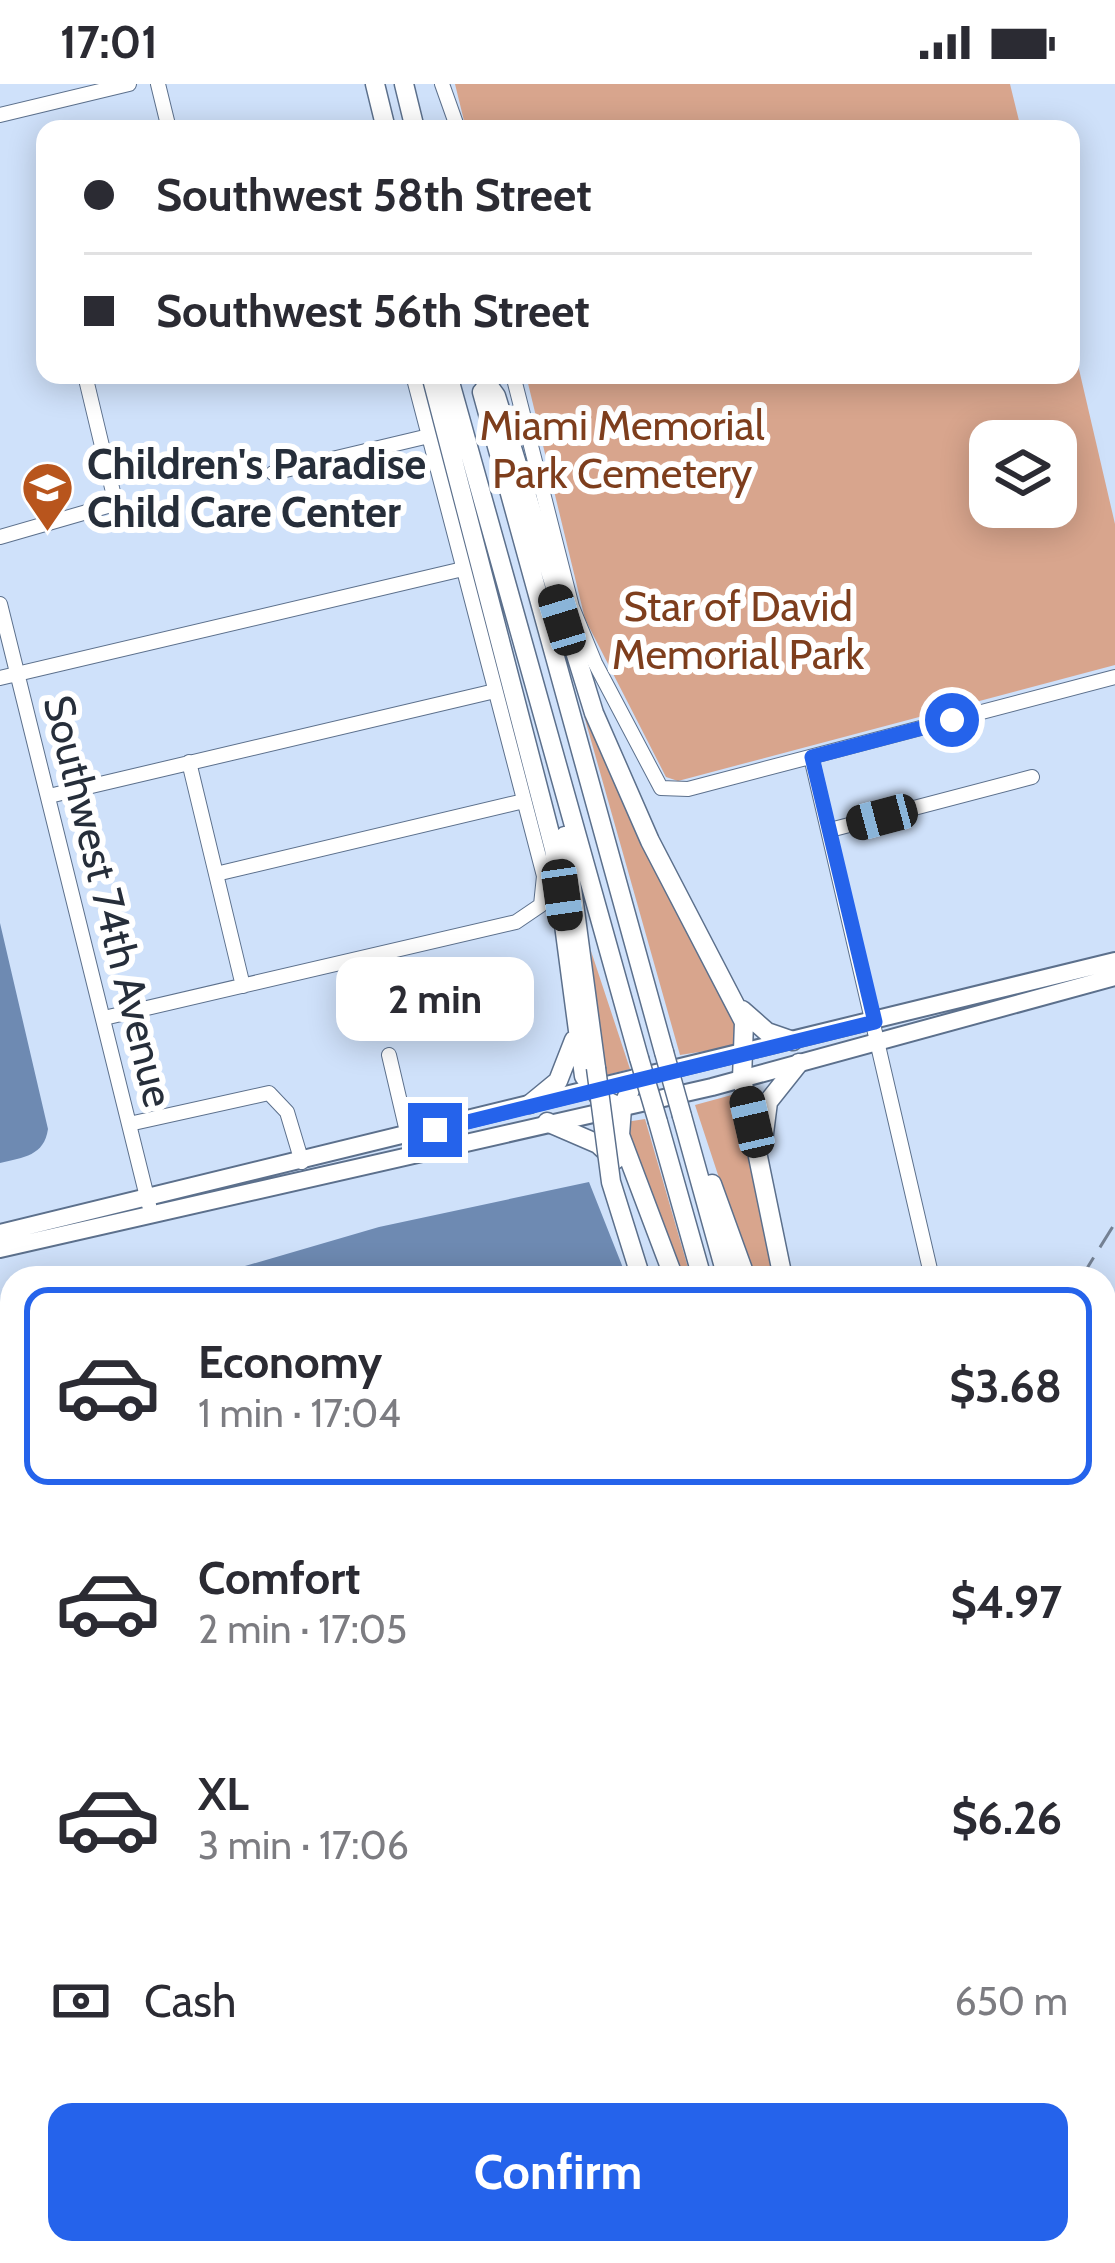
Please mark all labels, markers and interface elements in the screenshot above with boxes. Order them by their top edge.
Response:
text: 17:01 [60,15,158,69]
text: Southwest 58th Street [156,168,592,222]
text: Southwest 56th Street [156,284,590,338]
park label: Miami Memorial Park Cemetery [479,399,765,499]
map controls [969,420,1077,528]
button: layers [969,420,1077,528]
place label: Children's Paradise Child Care Center [87,438,426,538]
school or university icon: Children's Paradise Child Care Center [20,460,76,534]
car [534,580,590,660]
park label: Star of David Memorial Park [612,580,864,680]
street label: Southwest 74th Avenue [33,690,185,1112]
route start [925,693,979,747]
car [843,790,921,844]
car [539,857,585,933]
callout: 2 min [336,956,534,1040]
text: 2 min [388,975,482,1023]
car [726,1083,778,1161]
route end [408,1103,462,1157]
icon: car [54,1332,162,1440]
text: Economy [198,1335,382,1389]
text: $3.68 [949,1359,1062,1413]
text: 1 min · 17:04 [198,1389,401,1437]
icon: car [54,1548,162,1656]
text: Comfort [198,1551,361,1605]
text: $4.97 [950,1575,1062,1629]
text: 2 min · 17:05 [198,1605,407,1653]
icon: car [54,1764,162,1872]
text: XL [198,1767,249,1821]
text: $6.26 [952,1791,1062,1845]
text: 3 min · 17:06 [198,1821,409,1869]
icon: cash [48,1968,114,2034]
text: Cash [144,1974,236,2028]
text: 650 m [955,1977,1068,2025]
button: Confirm [48,2103,1068,2241]

